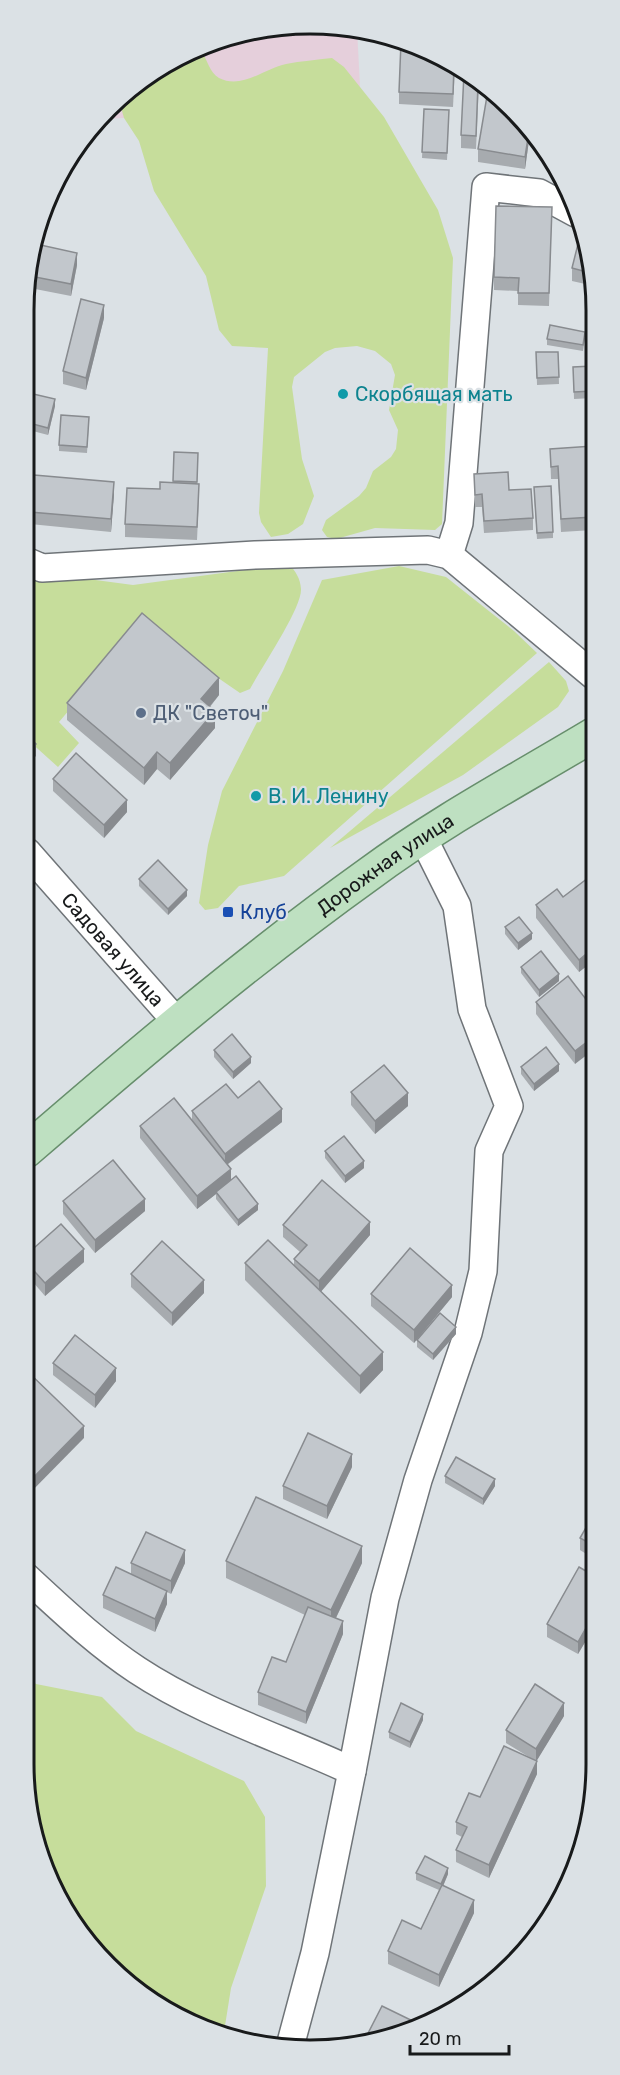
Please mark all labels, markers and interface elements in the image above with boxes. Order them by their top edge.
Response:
place label: Скорбящая мать [355,382,513,406]
marker: Скорбящая мать [336,387,350,401]
place label: ДК "Светоч" [153,701,268,725]
marker: ДК "Светоч" [134,706,148,720]
place label: В. И. Ленину [268,784,389,808]
marker: В. И. Ленину [249,789,263,803]
street label: Дорожная улица [312,808,458,920]
street label: Садовая улица [57,888,169,1011]
place label: Клуб [240,900,287,924]
marker: Клуб [221,905,235,919]
scale bar [410,2018,509,2056]
text: 20 m [419,2028,461,2050]

